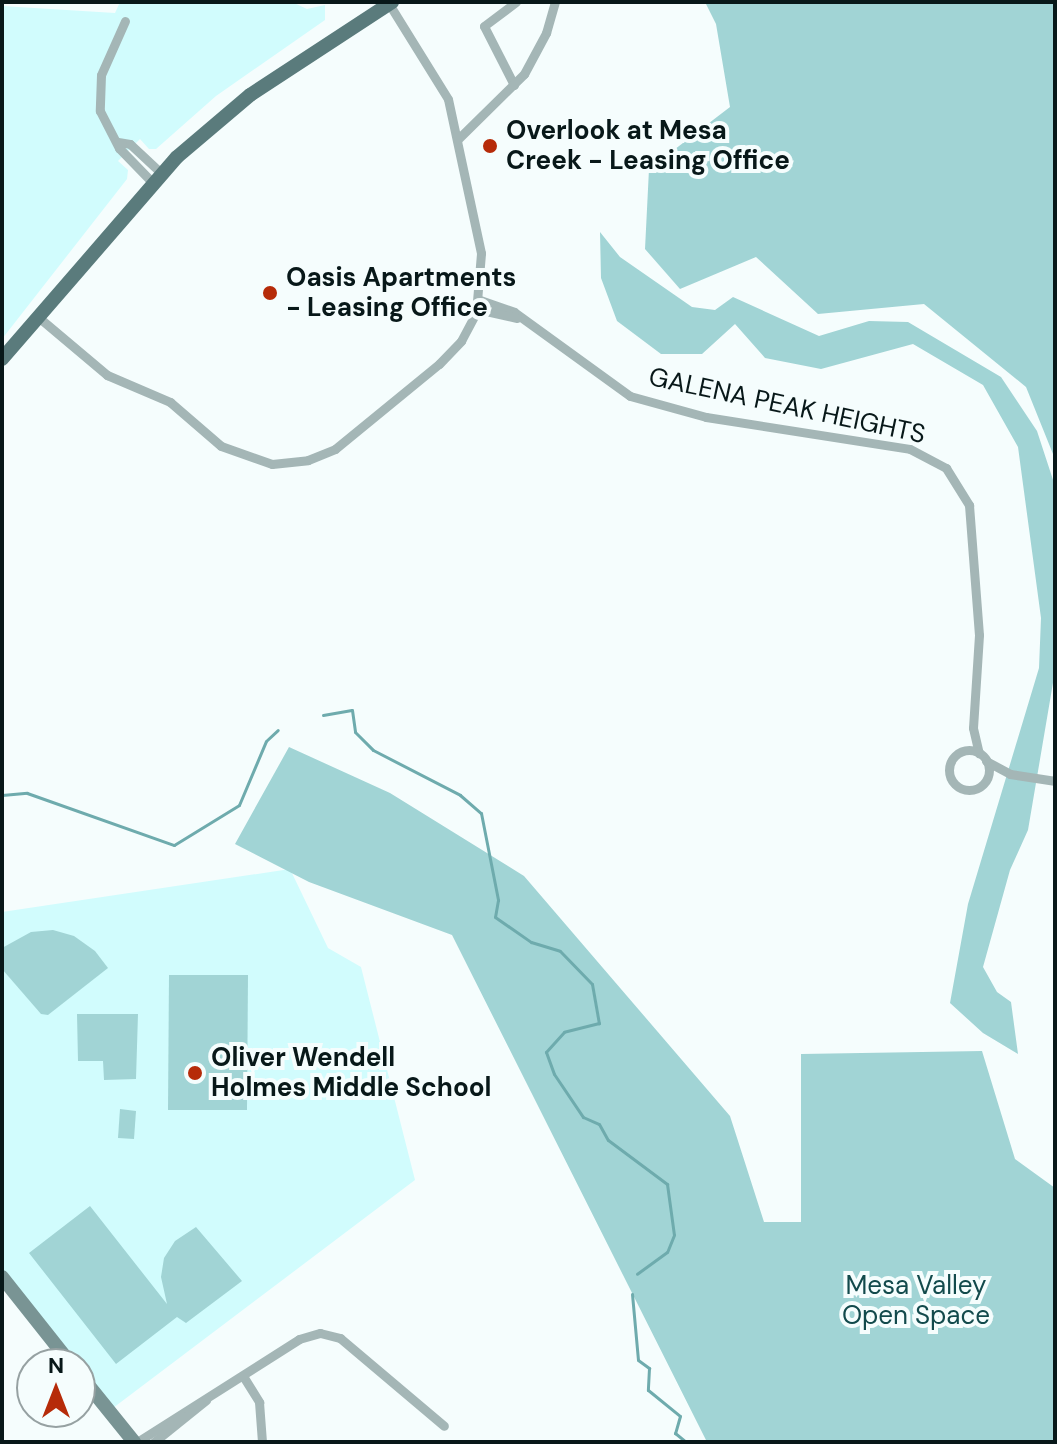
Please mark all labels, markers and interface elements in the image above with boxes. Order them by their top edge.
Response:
place label: Overlook at Mesa Creek - Leasing Office [506,115,790,176]
marker: Overlook at Mesa Creek - Leasing Office [481,137,499,155]
place label: Oasis Apartments - Leasing Office [286,262,516,324]
marker: Oasis Apartments - Leasing Office [261,284,279,302]
street label: GALENA PEAK HEIGHTS [646,361,928,451]
place label: Oliver Wendell Holmes Middle School [211,1042,492,1104]
marker: Oliver Wendell Holmes Middle School [186,1064,204,1082]
park label: Mesa Valley Open Space [842,1270,990,1332]
north arrow [16,1348,96,1428]
text: N [48,1351,64,1380]

